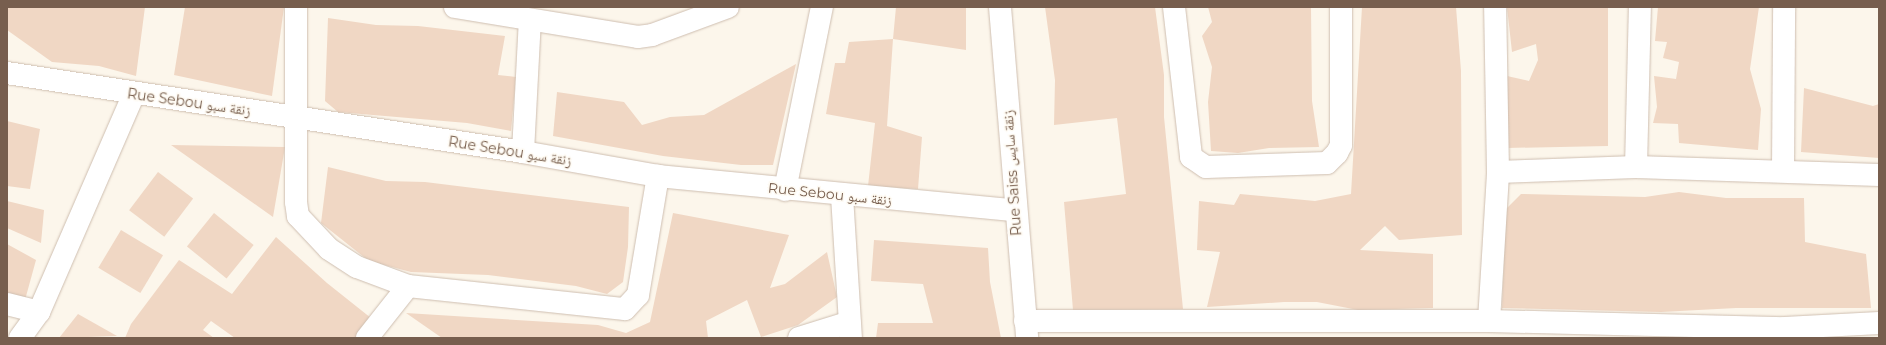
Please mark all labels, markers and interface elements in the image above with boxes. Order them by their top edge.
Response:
street label: Rue Sebou زنقة سبو [126,85,252,119]
street label: Rue Saiss زنقة سايس [999,110,1025,236]
street label: Rue Sebou زنقة سبو [447,133,573,169]
street label: Rue Sebou زنقة سبو [767,179,893,209]

